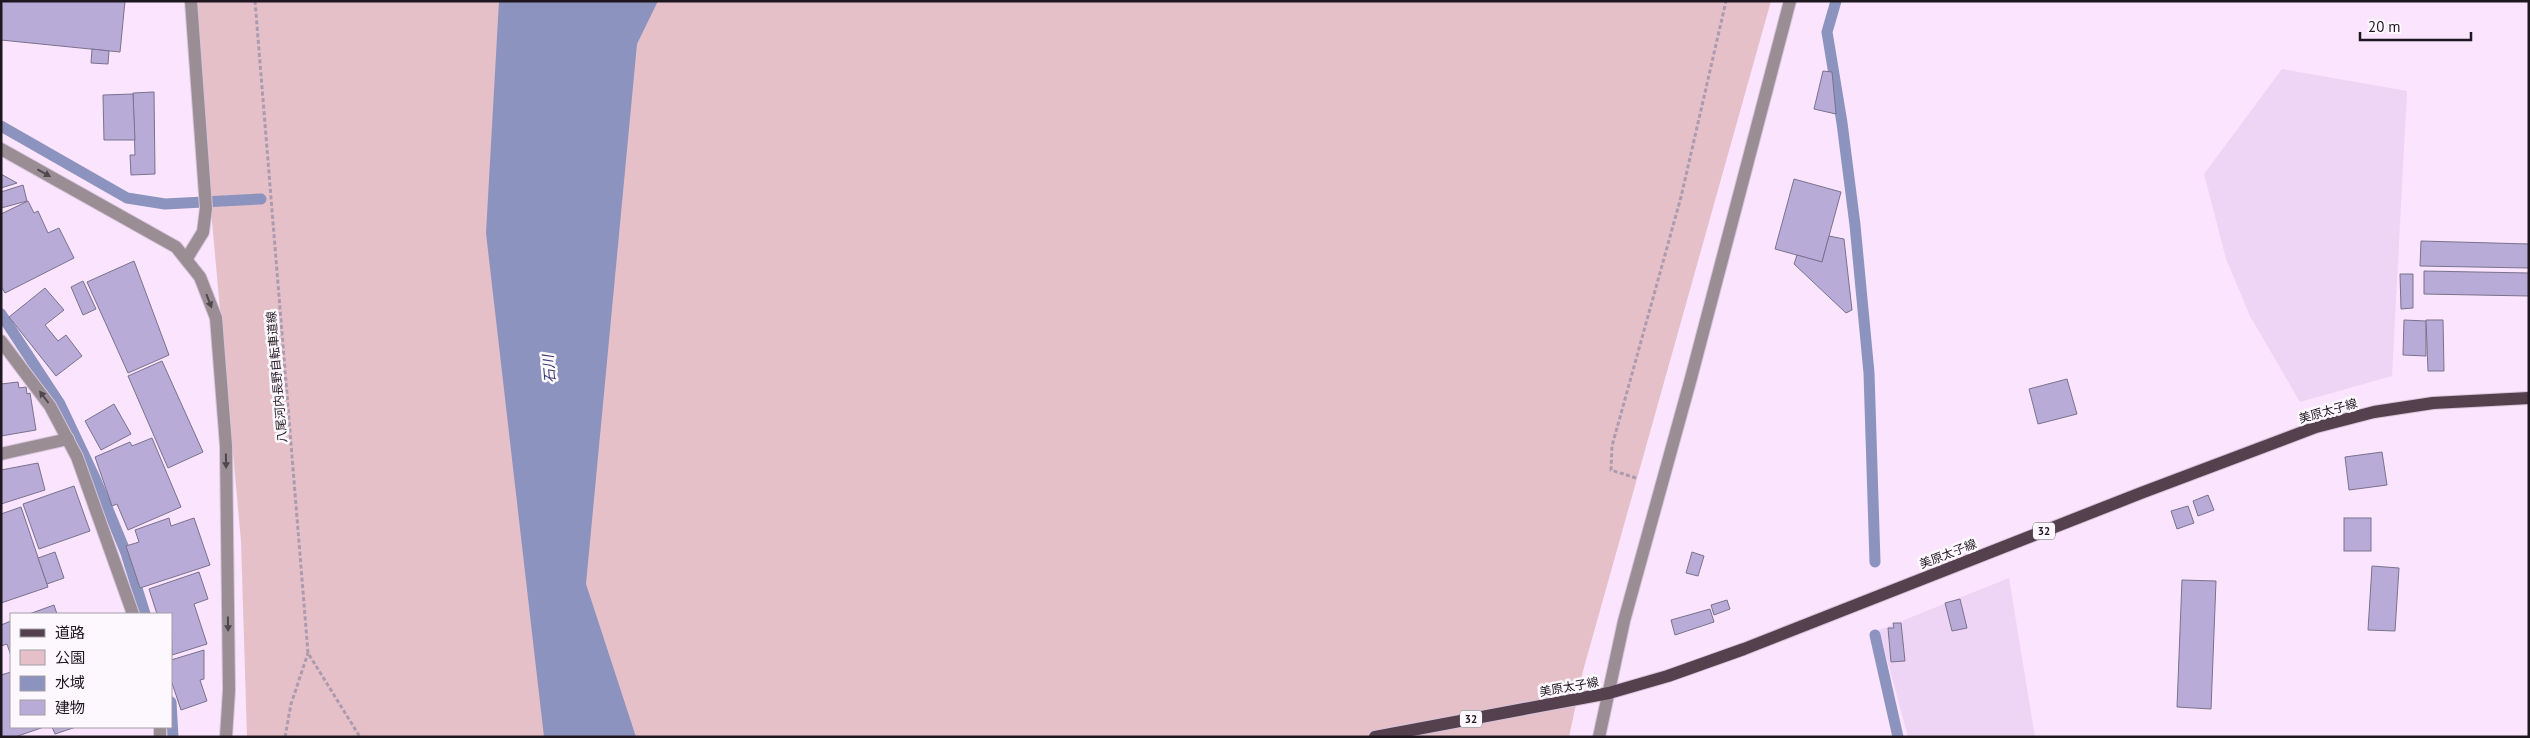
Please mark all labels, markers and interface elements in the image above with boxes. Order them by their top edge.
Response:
scale bar [2360,10,2471,42]
text: 20 m [2368,17,2401,36]
one-way arrow [36,169,51,177]
one-way arrow [206,293,213,308]
street label: 八尾河内長野自転車道線 [263,311,290,443]
water label: 石川 [539,352,559,384]
one-way arrow [38,391,49,404]
street label: 美原太子線 [2297,395,2359,426]
one-way arrow [223,454,231,470]
road number: 32 [2033,522,2055,540]
street label: 美原太子線 [1917,536,1979,571]
legend [10,613,172,728]
one-way arrow [225,616,233,632]
text: 道路 [55,623,85,642]
text: 公園 [55,648,85,667]
text: 水域 [55,673,85,692]
street label: 美原太子線 [1538,674,1600,699]
text: 建物 [55,698,85,717]
road number: 32 [1460,711,1482,728]

